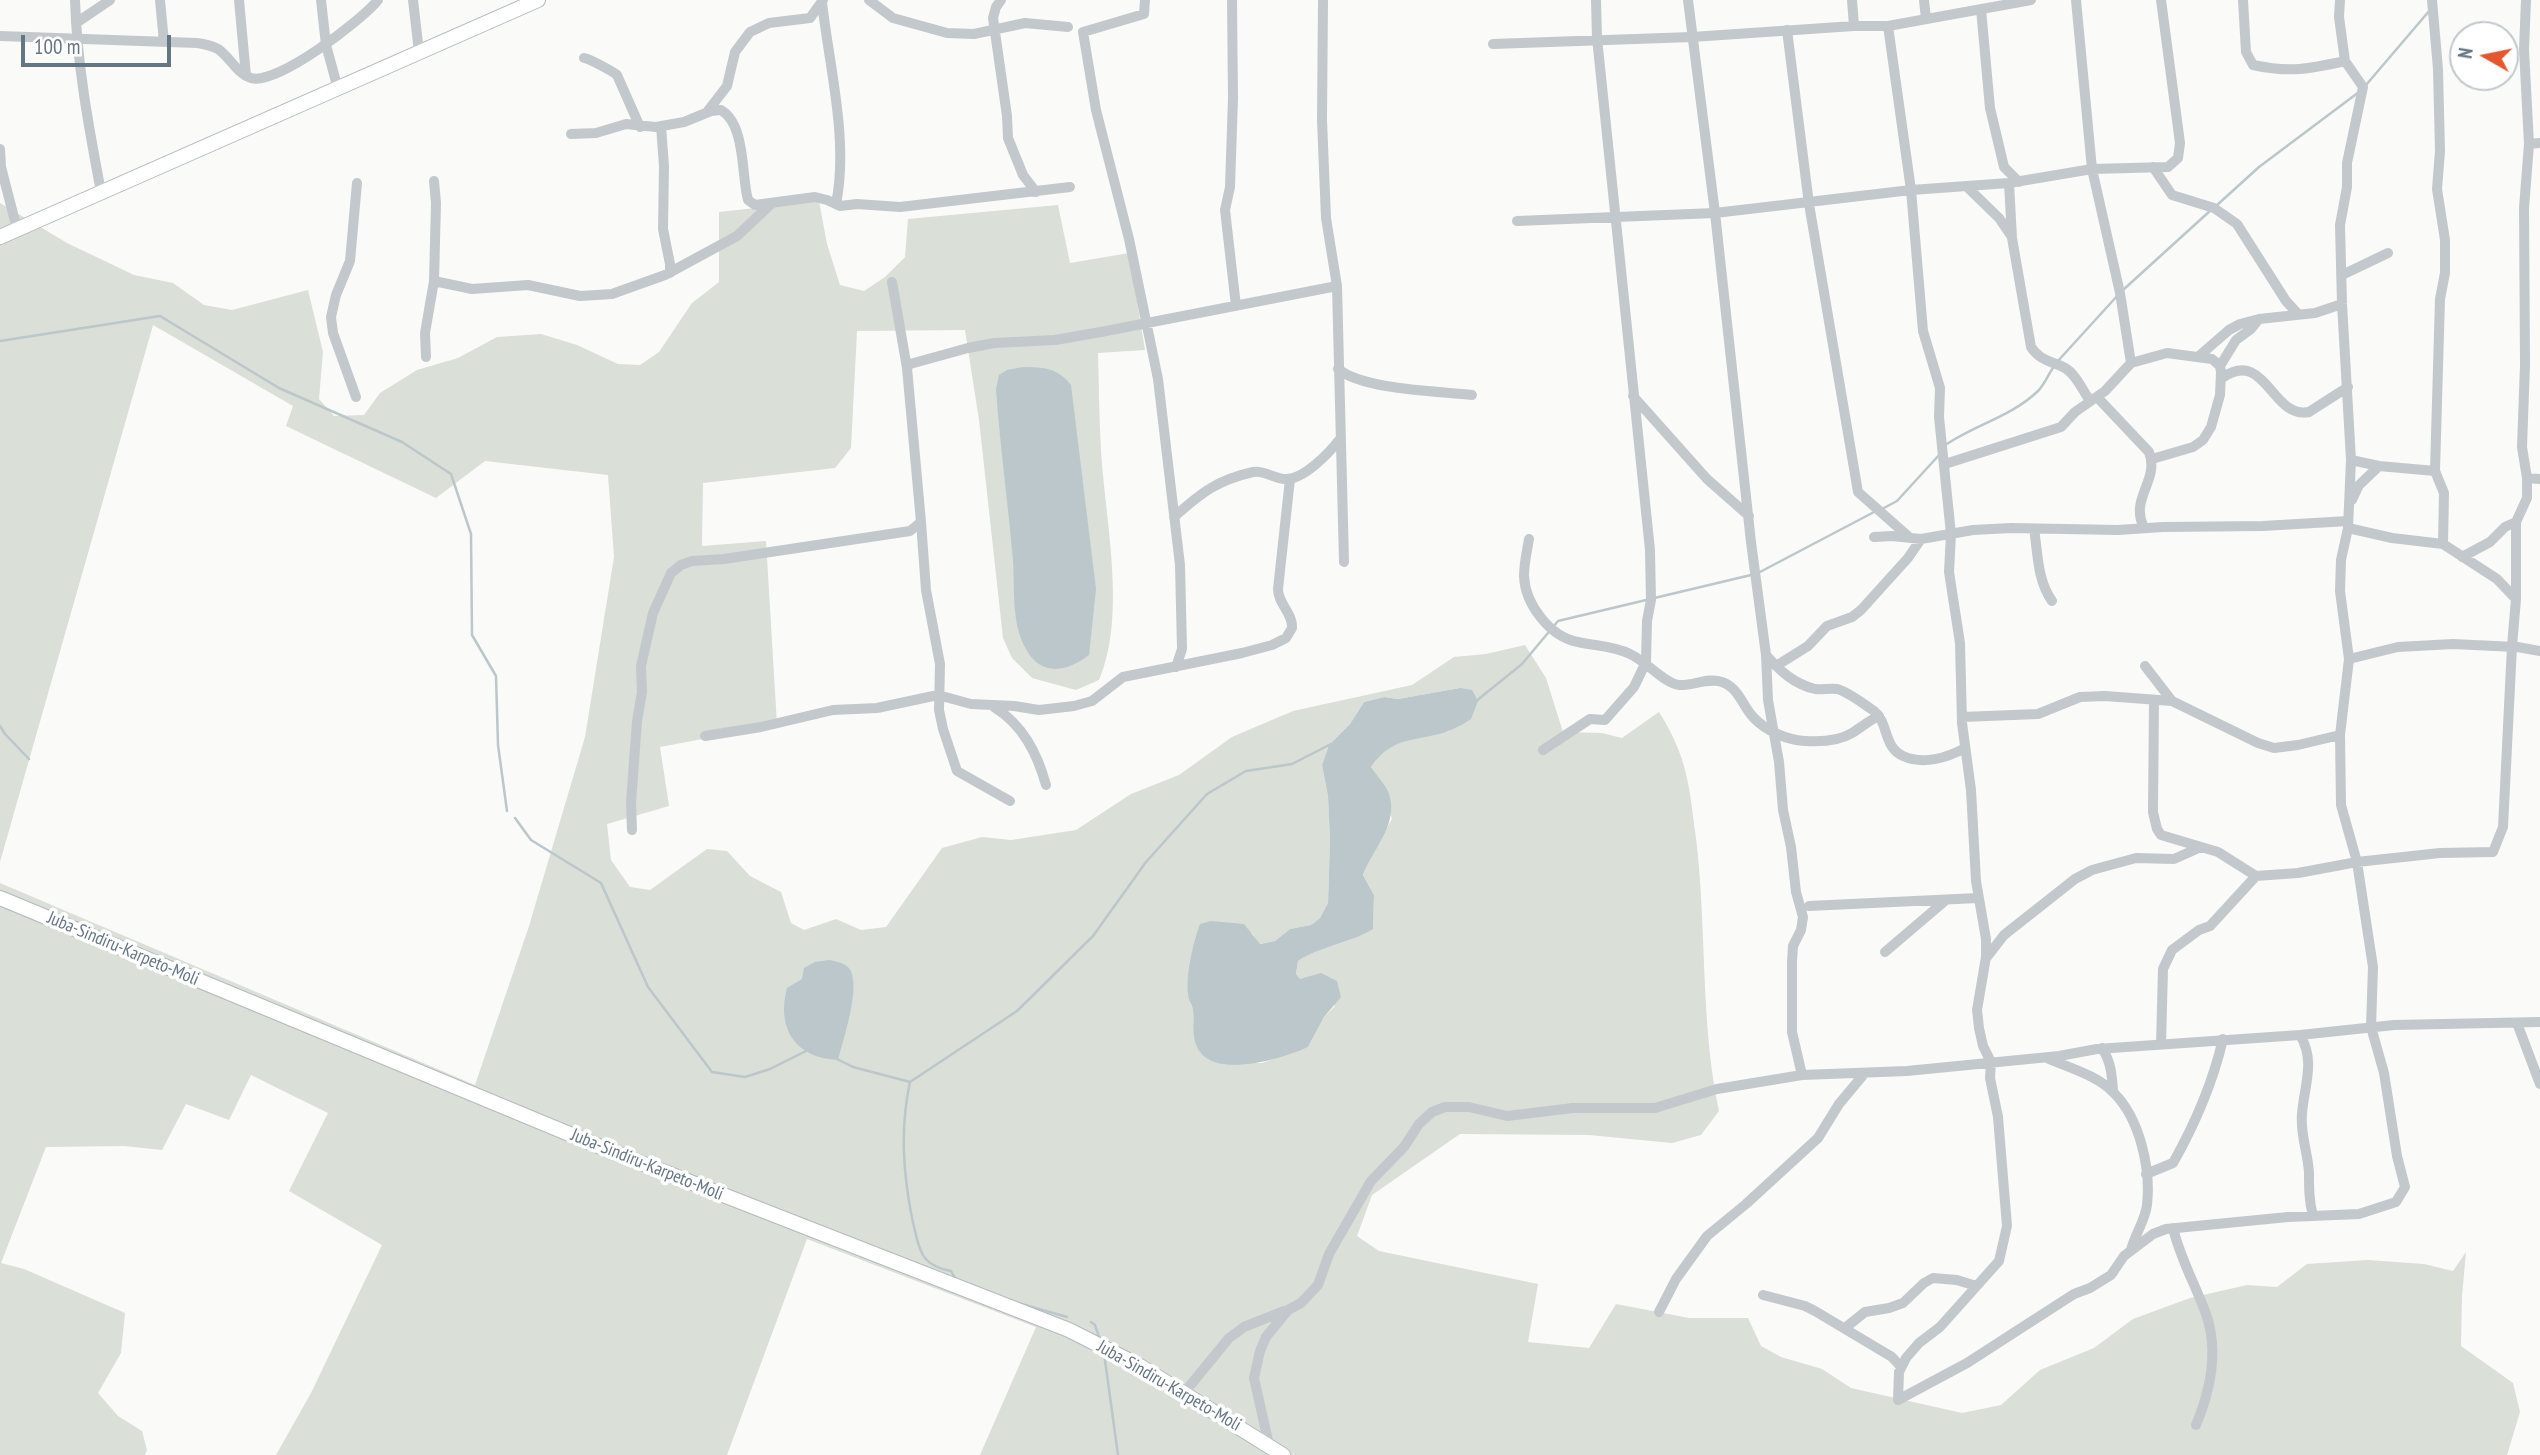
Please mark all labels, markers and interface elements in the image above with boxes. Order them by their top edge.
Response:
scale bar [24,21,175,65]
north arrow [2449,21,2519,91]
text: 100 m [34,33,80,60]
text: N [2453,46,2478,60]
street label: Juba-Sindiru-Karpeto-Moli [44,907,202,991]
street label: Juba-Sindiru-Karpeto-Moli [568,1125,726,1205]
street label: Juba-Sindiru-Karpeto-Moli [1093,1336,1245,1436]

